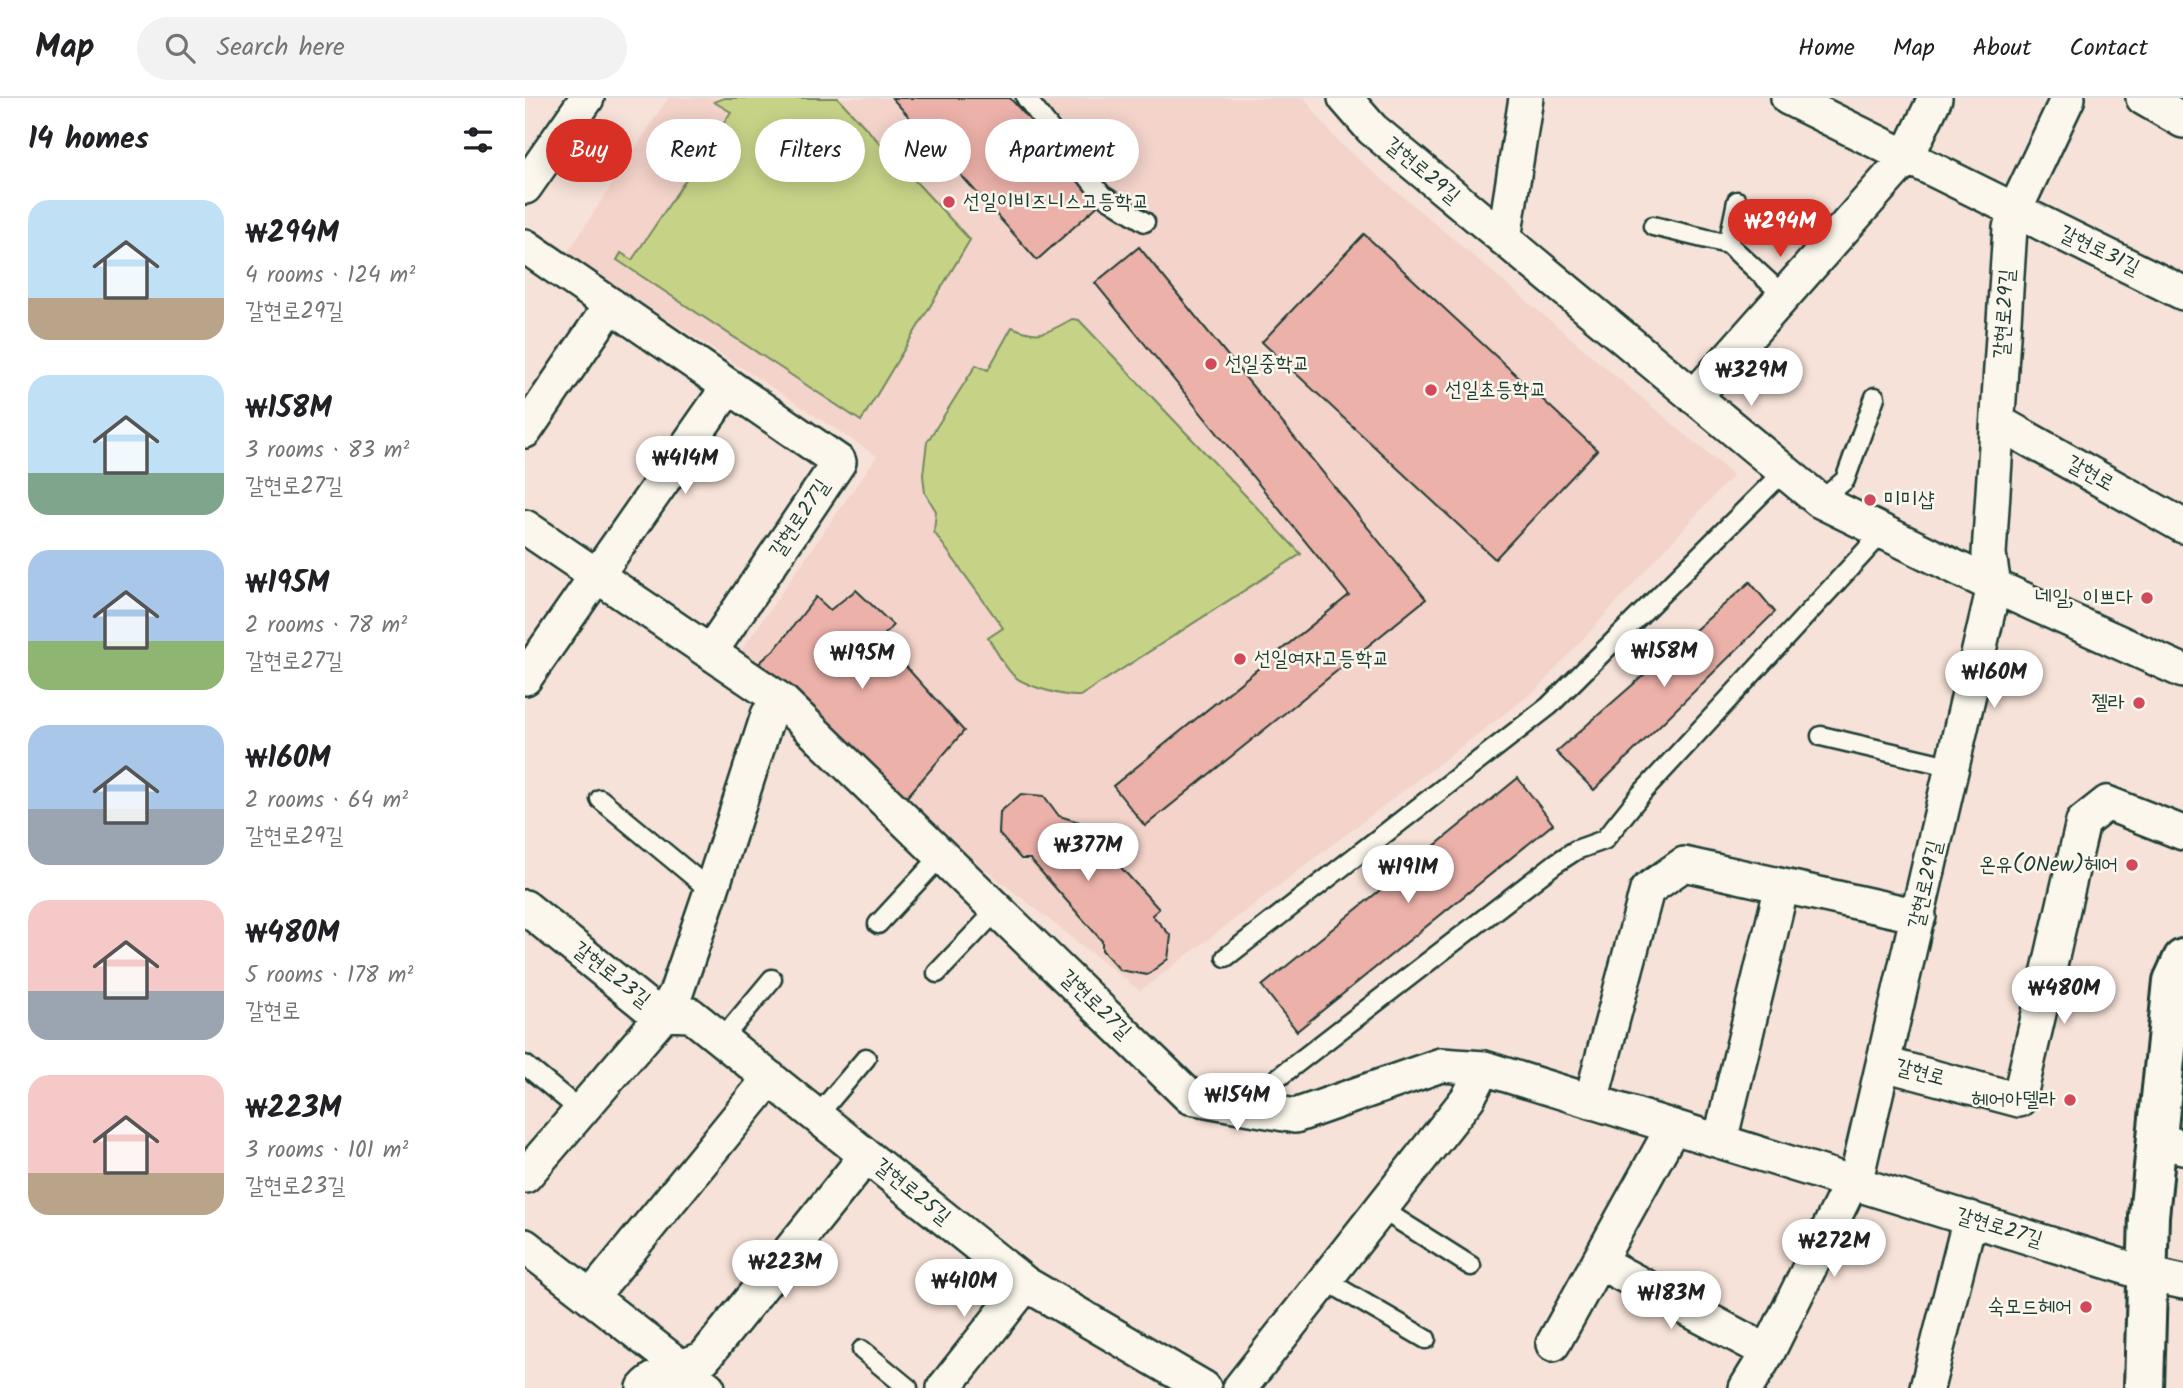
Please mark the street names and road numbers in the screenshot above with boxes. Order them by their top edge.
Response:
street label: 갈현로29길 [1377,129,1467,213]
street label: 갈현로31길 [2053,217,2145,285]
street label: 갈현로29길 [1985,268,2025,360]
street label: 갈현로 [2060,447,2120,501]
street label: 갈현로27길 [761,473,839,565]
street label: 갈현로29길 [1900,837,1952,933]
street label: 갈현로23길 [565,934,657,1016]
street label: 갈현로27길 [1051,962,1139,1048]
street label: 갈현로 [1891,1051,1949,1095]
street label: 갈현로25길 [866,1151,958,1234]
street label: 갈현로27길 [1951,1199,2047,1257]

